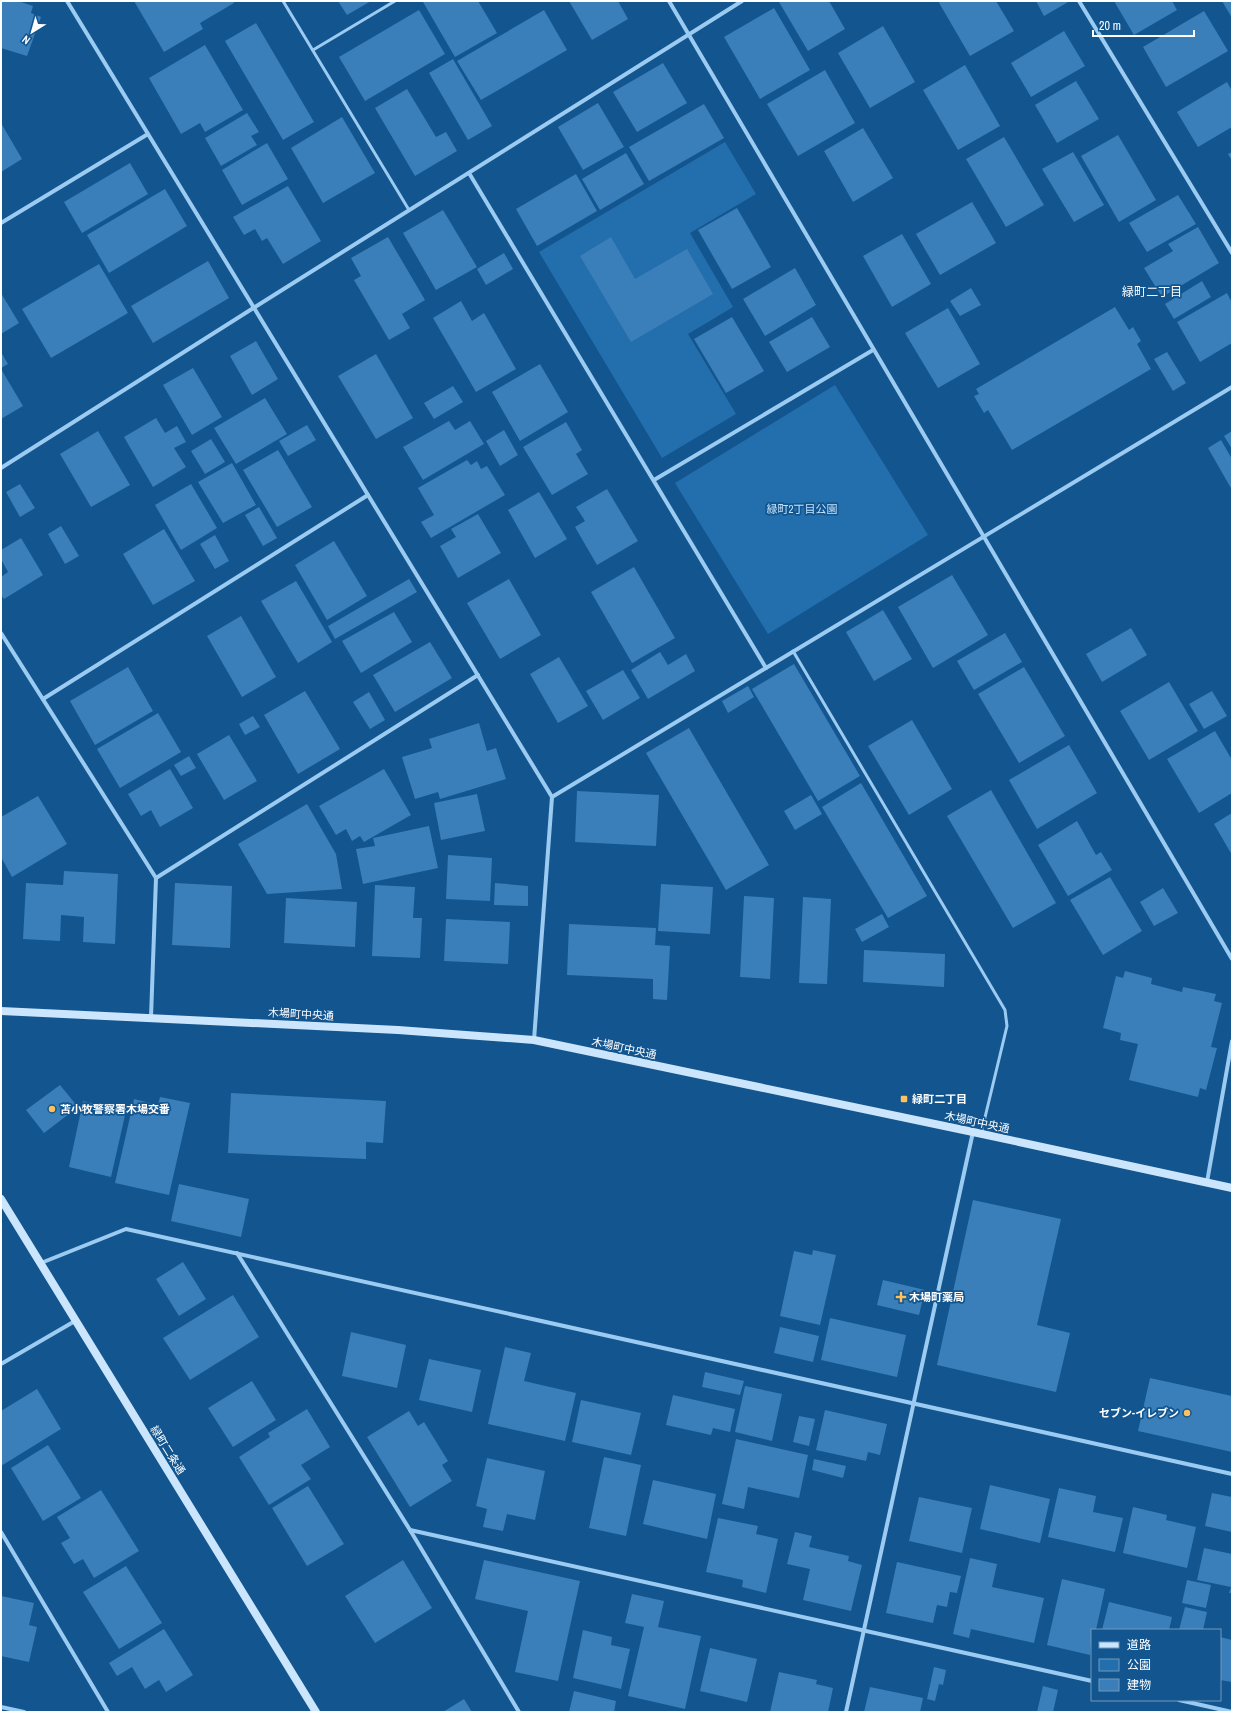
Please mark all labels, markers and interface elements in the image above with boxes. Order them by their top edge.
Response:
north arrow [12,12,52,52]
scale bar [1093,12,1194,38]
text: 20 m [1099,18,1121,34]
text: N [19,32,33,48]
district label: 緑町二丁目 [1122,284,1182,300]
park label: 緑町2丁目公園 [766,502,838,516]
street label: 木場町中央通 [268,1005,334,1023]
street label: 木場町中央通 [590,1034,658,1062]
place label: 緑町二丁目 [912,1092,967,1106]
marker: 緑町二丁目 [899,1094,909,1104]
place label: 苫小牧警察署木場交番 [60,1102,170,1116]
marker: 苫小牧警察署木場交番 [47,1104,57,1114]
street label: 木場町中央通 [943,1108,1011,1136]
place label: 木場町薬局 [909,1290,964,1304]
marker: 木場町薬局 [896,1292,906,1302]
place label: セブン-イレブン [1099,1406,1179,1420]
marker: セブン-イレブン [1182,1408,1192,1418]
street label: 緑町二条通 [147,1423,189,1477]
legend [1091,1629,1221,1701]
text: 道路 [1127,1637,1151,1653]
text: 公園 [1127,1657,1151,1673]
text: 建物 [1127,1677,1151,1693]

